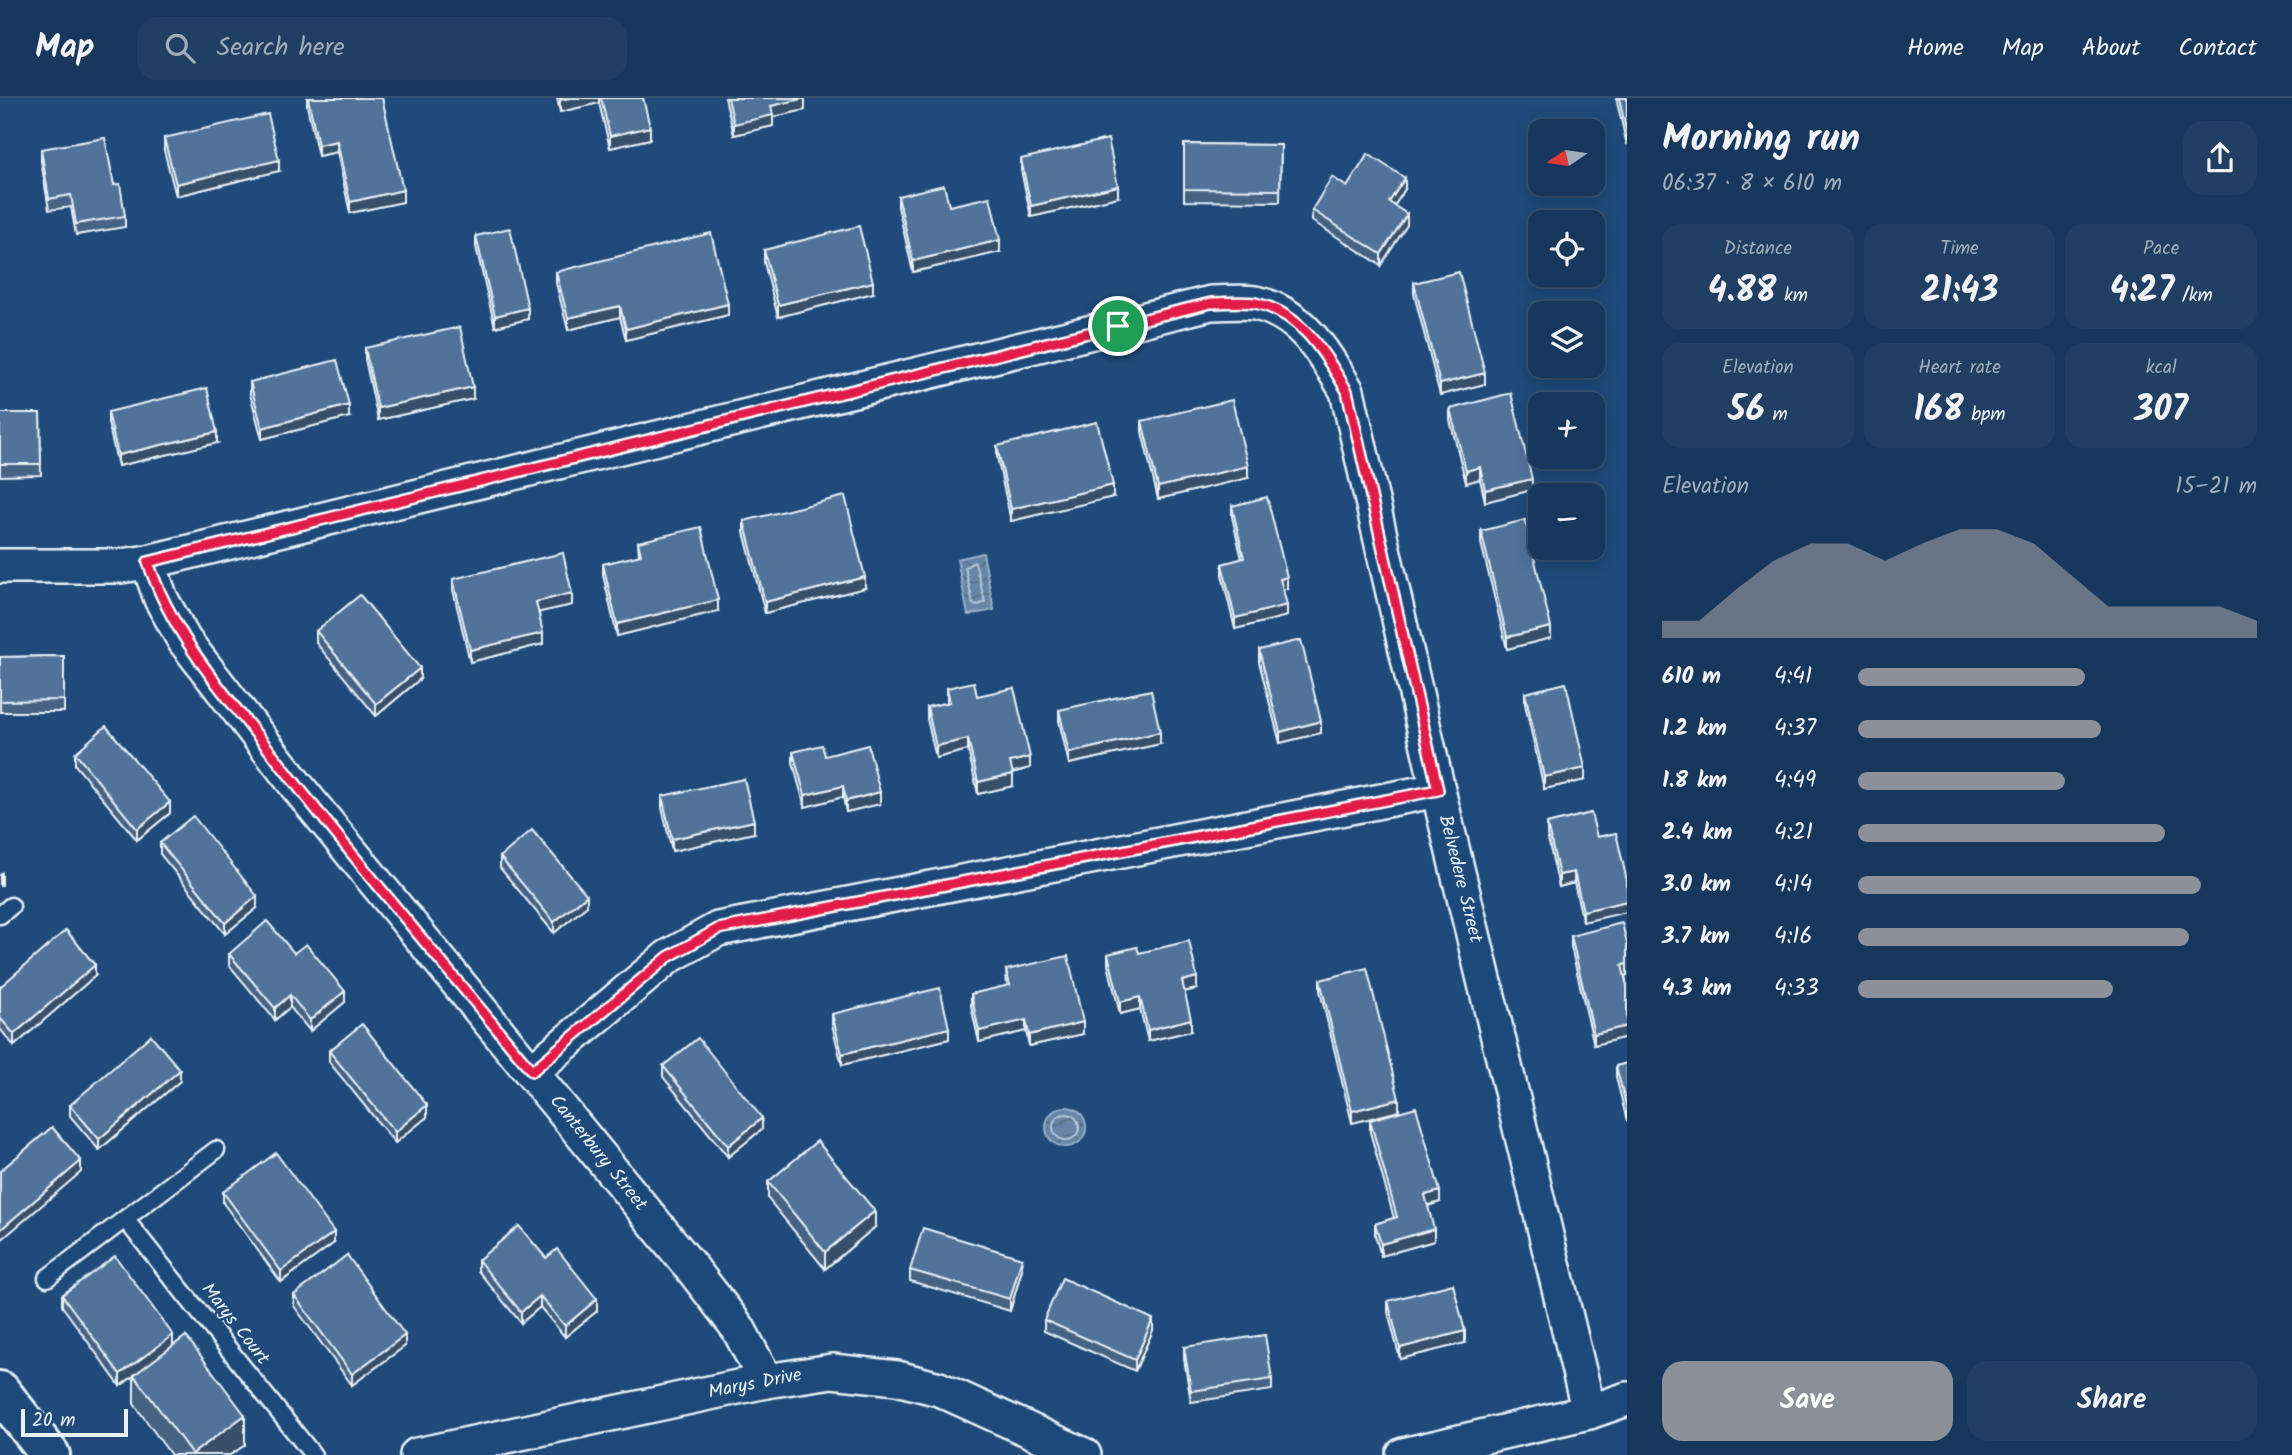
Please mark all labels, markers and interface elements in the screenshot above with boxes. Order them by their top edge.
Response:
search box [137,17,627,80]
text: Map [35,22,95,75]
text: Search here [217,27,345,69]
icon: search [161,29,199,67]
text: Home [1907,29,1964,68]
text: Map [2002,29,2044,68]
text: About [2082,29,2140,68]
text: Contact [2178,29,2257,68]
text: Morning run [1662,110,1860,170]
north arrow [1528,119,1605,196]
map controls [1528,119,1605,560]
button: share [2183,121,2257,195]
text: 06:37 · 8 × 610 m [1662,166,1842,202]
button: locate [1528,210,1605,287]
text: Distance [1724,234,1792,264]
text: Time [1940,234,1979,264]
text: Pace [2143,234,2179,264]
text: 4.88 [1708,264,1776,320]
text: 21:43 [1921,264,1998,320]
text: 4:27 [2110,264,2174,320]
text: km [1776,281,1808,311]
text: /km [2174,281,2213,311]
pin [1088,296,1148,356]
button: layers [1528,301,1605,378]
icon: arrive [1099,307,1137,345]
text: Elevation [1722,353,1794,383]
text: Heart rate [1918,353,2001,383]
text: kcal [2146,353,2177,383]
text: 56 [1728,383,1765,439]
text: 168 [1913,383,1964,439]
text: 307 [2134,383,2188,439]
button: + [1528,392,1605,469]
text: m [1765,400,1788,430]
text: bpm [1964,400,2006,430]
text: Elevation [1662,469,1749,505]
text: 15–21 m [2175,469,2257,505]
button: − [1528,483,1605,560]
text: 610 m [1662,659,1721,695]
text: 4:41 [1774,659,1812,695]
text: 1.2 km [1662,711,1727,747]
text: 4:37 [1774,711,1816,747]
text: 1.8 km [1662,763,1727,799]
text: 4:49 [1774,763,1816,799]
street label: Belvedere Street [1430,812,1491,947]
text: 2.4 km [1662,815,1732,851]
text: 4:21 [1774,815,1813,851]
text: 3.0 km [1662,867,1731,903]
text: 4:14 [1774,867,1812,903]
text: 3.7 km [1662,919,1730,955]
text: 4:16 [1774,919,1812,955]
text: 4.3 km [1662,971,1732,1007]
text: 4:33 [1774,971,1819,1007]
street label: Canterbury Street [541,1088,655,1218]
street label: Marys Court [193,1276,277,1372]
street label: Marys Drive [706,1360,805,1408]
button: Save [1662,1361,1953,1441]
button: Share [1967,1361,2257,1441]
scale bar [21,1406,128,1438]
text: 20 m [32,1406,75,1436]

